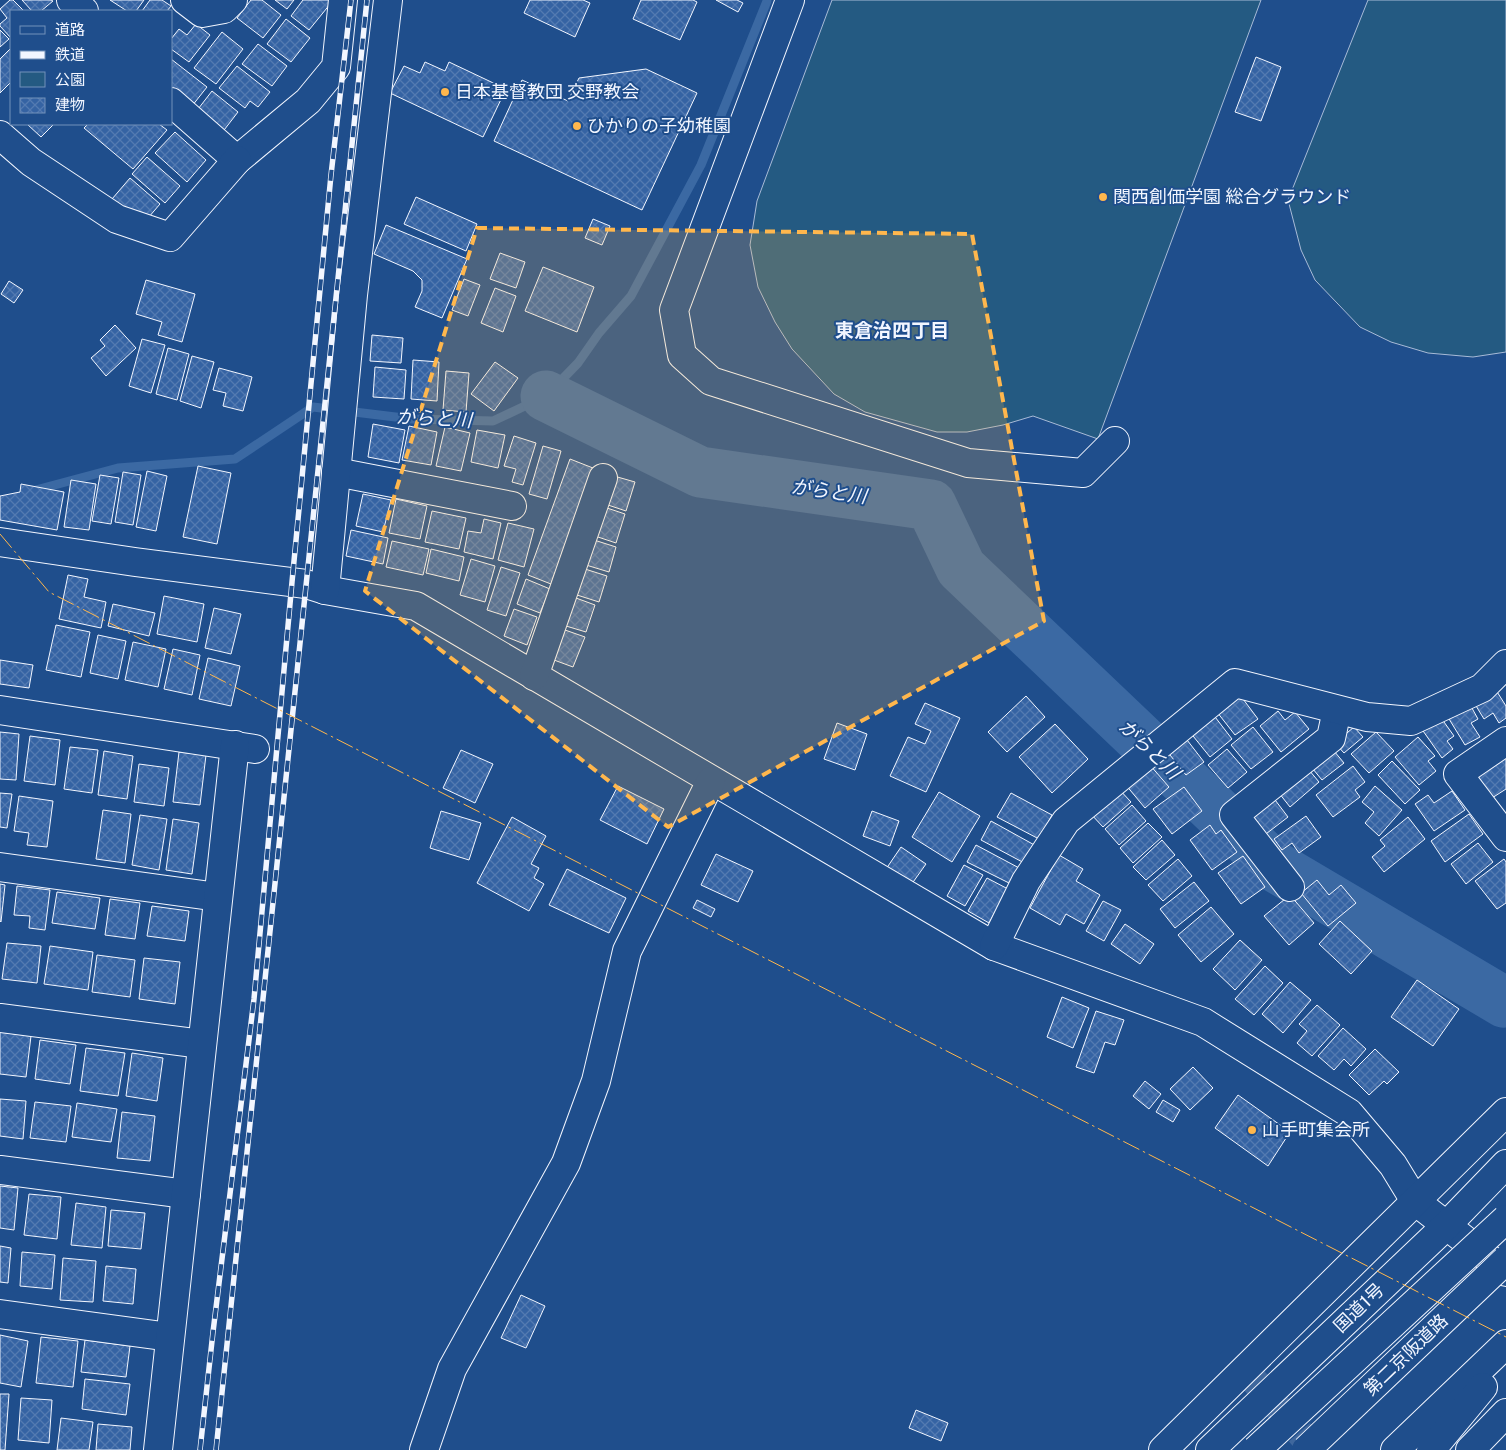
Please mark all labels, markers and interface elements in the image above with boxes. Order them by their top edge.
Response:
legend [10,10,172,125]
text: 道路 [55,21,85,38]
text: 鉄道 [55,46,85,63]
text: 公園 [55,71,85,88]
place label: 日本基督教団 交野教会 [455,81,639,102]
marker: 日本基督教団 交野教会 [439,86,451,98]
text: 建物 [55,96,85,113]
place label: ひかりの子幼稚園 [587,115,731,136]
marker: ひかりの子幼稚園 [571,120,583,132]
place label: 関西創価学園 総合グラウンド [1113,186,1351,207]
marker: 関西創価学園 総合グラウンド [1097,191,1109,203]
district label: 東倉治四丁目 [835,319,949,341]
water label: がらと川 [395,405,475,431]
water label: がらと川 [790,475,870,507]
water label: がらと川 [1115,715,1186,785]
place label: 山手町集会所 [1262,1119,1370,1140]
marker: 山手町集会所 [1246,1124,1258,1136]
street label: 国道1号 [1329,1279,1388,1336]
street label: 第二京阪道路 [1360,1310,1452,1400]

